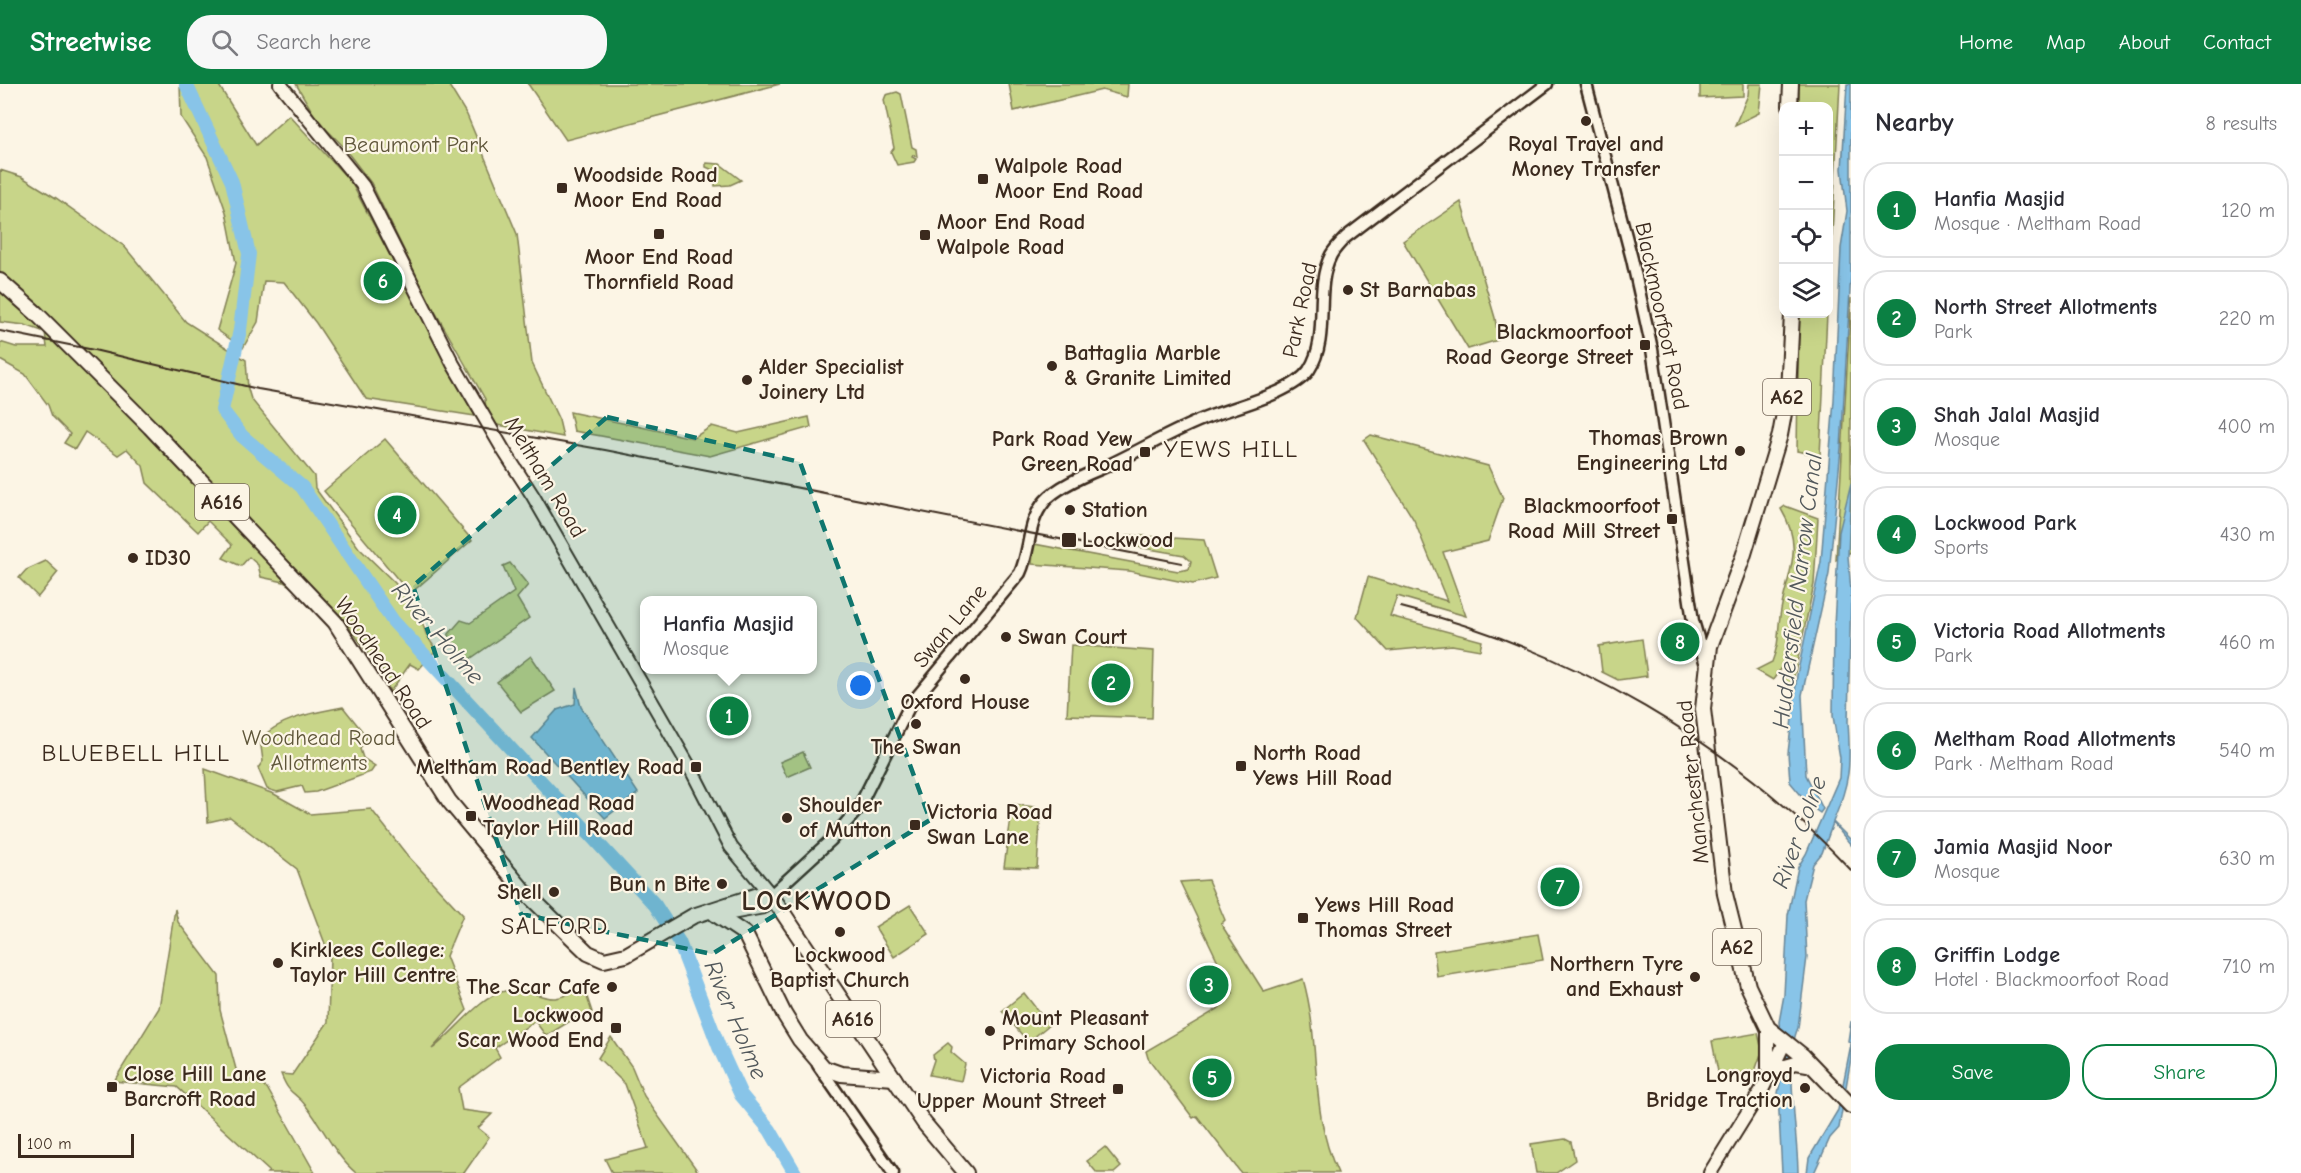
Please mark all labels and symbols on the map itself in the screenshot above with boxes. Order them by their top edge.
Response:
marker: Royal Travel and Money Transfer [1579,114,1593,128]
place label: Royal Travel and Money Transfer [1508,131,1664,182]
park label: Beaumont Park [343,132,489,158]
place label: Walpole Road Moor End Road [995,153,1143,204]
place label: Woodside Road Moor End Road [574,162,722,213]
marker: Walpole Road Moor End Road [976,172,990,186]
marker: Woodside Road Moor End Road [555,181,569,195]
place label: Moor End Road Walpole Road [937,209,1085,260]
street label: Blackmoorfoot Road [1629,220,1695,412]
marker: Moor End Road Thornfield Road [652,227,666,241]
marker: Moor End Road Walpole Road [918,228,932,242]
place label: Moor End Road Thornfield Road [584,244,734,295]
pin: 6 [364,258,403,304]
street label: Park Road [1277,260,1323,360]
place label: St Barnabas [1360,277,1476,303]
marker: St Barnabas [1341,283,1355,297]
place label: Blackmoorfoot Road George Street [1445,319,1634,370]
marker: Blackmoorfoot Road George Street [1638,338,1652,352]
place label: Battaglia Marble & Granite Limited [1064,340,1232,391]
place label: Alder Specialist Joinery Ltd [759,354,904,405]
marker: Battaglia Marble & Granite Limited [1045,359,1059,373]
marker: Alder Specialist Joinery Ltd [740,373,754,387]
road number: A62 [1763,379,1811,415]
street label: Meltham Road [499,412,591,542]
place label: Thomas Brown Engineering Ltd [1577,425,1728,476]
place label: Park Road Yew Green Road [992,426,1133,477]
district label: YEWS HILL [1163,435,1299,463]
marker: Thomas Brown Engineering Ltd [1733,444,1747,458]
marker: Park Road Yew Green Road [1138,445,1152,459]
water label: Huddersfield Narrow Canal [1766,451,1828,730]
road number: A616 [195,484,249,520]
pin: 4 [378,492,416,538]
place label: Blackmoorfoot Road Mill Street [1508,493,1661,544]
place label: Station [1082,497,1148,523]
marker: Station [1063,503,1077,517]
marker: Blackmoorfoot Road Mill Street [1665,512,1679,526]
place label: Lockwood [1082,527,1174,553]
marker: Lockwood [1060,531,1078,549]
place label: ID30 [145,545,191,571]
marker: ID30 [126,551,140,565]
water label: River Holme [386,576,490,690]
street label: Swan Lane [908,579,992,673]
street label: Woodhead Road [329,592,437,734]
pin: 8 [1660,620,1700,664]
place label: Swan Court [1018,624,1127,650]
marker: Swan Court [999,630,1013,644]
pin: 2 [1092,660,1130,706]
your location [846,671,875,700]
marker: Oxford House [958,672,972,686]
place label: Oxford House [901,689,1030,715]
pin: 1 [710,694,748,738]
street label: Manchester Road [1671,699,1715,865]
marker: The Swan [909,717,923,731]
park label: Woodhead Road Allotments [242,725,396,776]
place label: The Swan [871,734,961,760]
district label: BLUEBELL HILL [42,739,230,767]
place label: North Road Yews Hill Road [1253,740,1392,791]
place label: Meltham Road Bentley Road [416,754,684,780]
marker: North Road Yews Hill Road [1234,759,1248,773]
marker: Meltham Road Bentley Road [689,760,703,774]
water label: River Colne [1766,772,1832,892]
place label: Woodhead Road Taylor Hill Road [483,790,635,841]
place label: Shoulder of Mutton [799,792,892,843]
place label: Victoria Road Swan Lane [927,799,1053,850]
marker: Woodhead Road Taylor Hill Road [464,809,478,823]
marker: Shoulder of Mutton [780,811,794,825]
marker: Victoria Road Swan Lane [908,818,922,832]
pin: 7 [1540,864,1580,910]
place label: Bun n Bite [609,871,710,897]
marker: Bun n Bite [715,877,729,891]
place label: Shell [497,879,542,905]
marker: Shell [547,885,561,899]
district label: LOCKWOOD [741,885,893,917]
place label: Yews Hill Road Thomas Street [1315,892,1454,943]
marker: Yews Hill Road Thomas Street [1296,911,1310,925]
district label: SALFORD [501,912,609,940]
marker: Lockwood Baptist Church [833,925,847,939]
road number: A62 [1713,929,1761,965]
place label: Kirklees College: Taylor Hill Centre [290,937,456,988]
place label: Lockwood Baptist Church [770,942,910,993]
place label: Northern Tyre and Exhaust [1550,951,1684,1002]
marker: Kirklees College: Taylor Hill Centre [271,956,285,970]
water label: River Holme [698,956,774,1084]
pin: 3 [1190,962,1228,1008]
marker: Northern Tyre and Exhaust [1688,970,1702,984]
place label: The Scar Cafe [466,974,600,1000]
marker: The Scar Cafe [605,980,619,994]
road number: A616 [826,1001,880,1037]
place label: Lockwood Scar Wood End [457,1002,604,1053]
place label: Mount Pleasant Primary School [1002,1005,1149,1056]
marker: Lockwood Scar Wood End [609,1021,623,1035]
marker: Mount Pleasant Primary School [983,1024,997,1038]
pin: 5 [1192,1056,1232,1100]
place label: Close Hill Lane Barcroft Road [124,1061,266,1112]
place label: Longroyd Bridge Traction [1646,1062,1793,1113]
place label: Victoria Road Upper Mount Street [917,1063,1107,1114]
marker: Close Hill Lane Barcroft Road [105,1080,119,1094]
marker: Longroyd Bridge Traction [1798,1081,1812,1095]
marker: Victoria Road Upper Mount Street [1111,1082,1125,1096]
scale bar [18,1131,134,1158]

